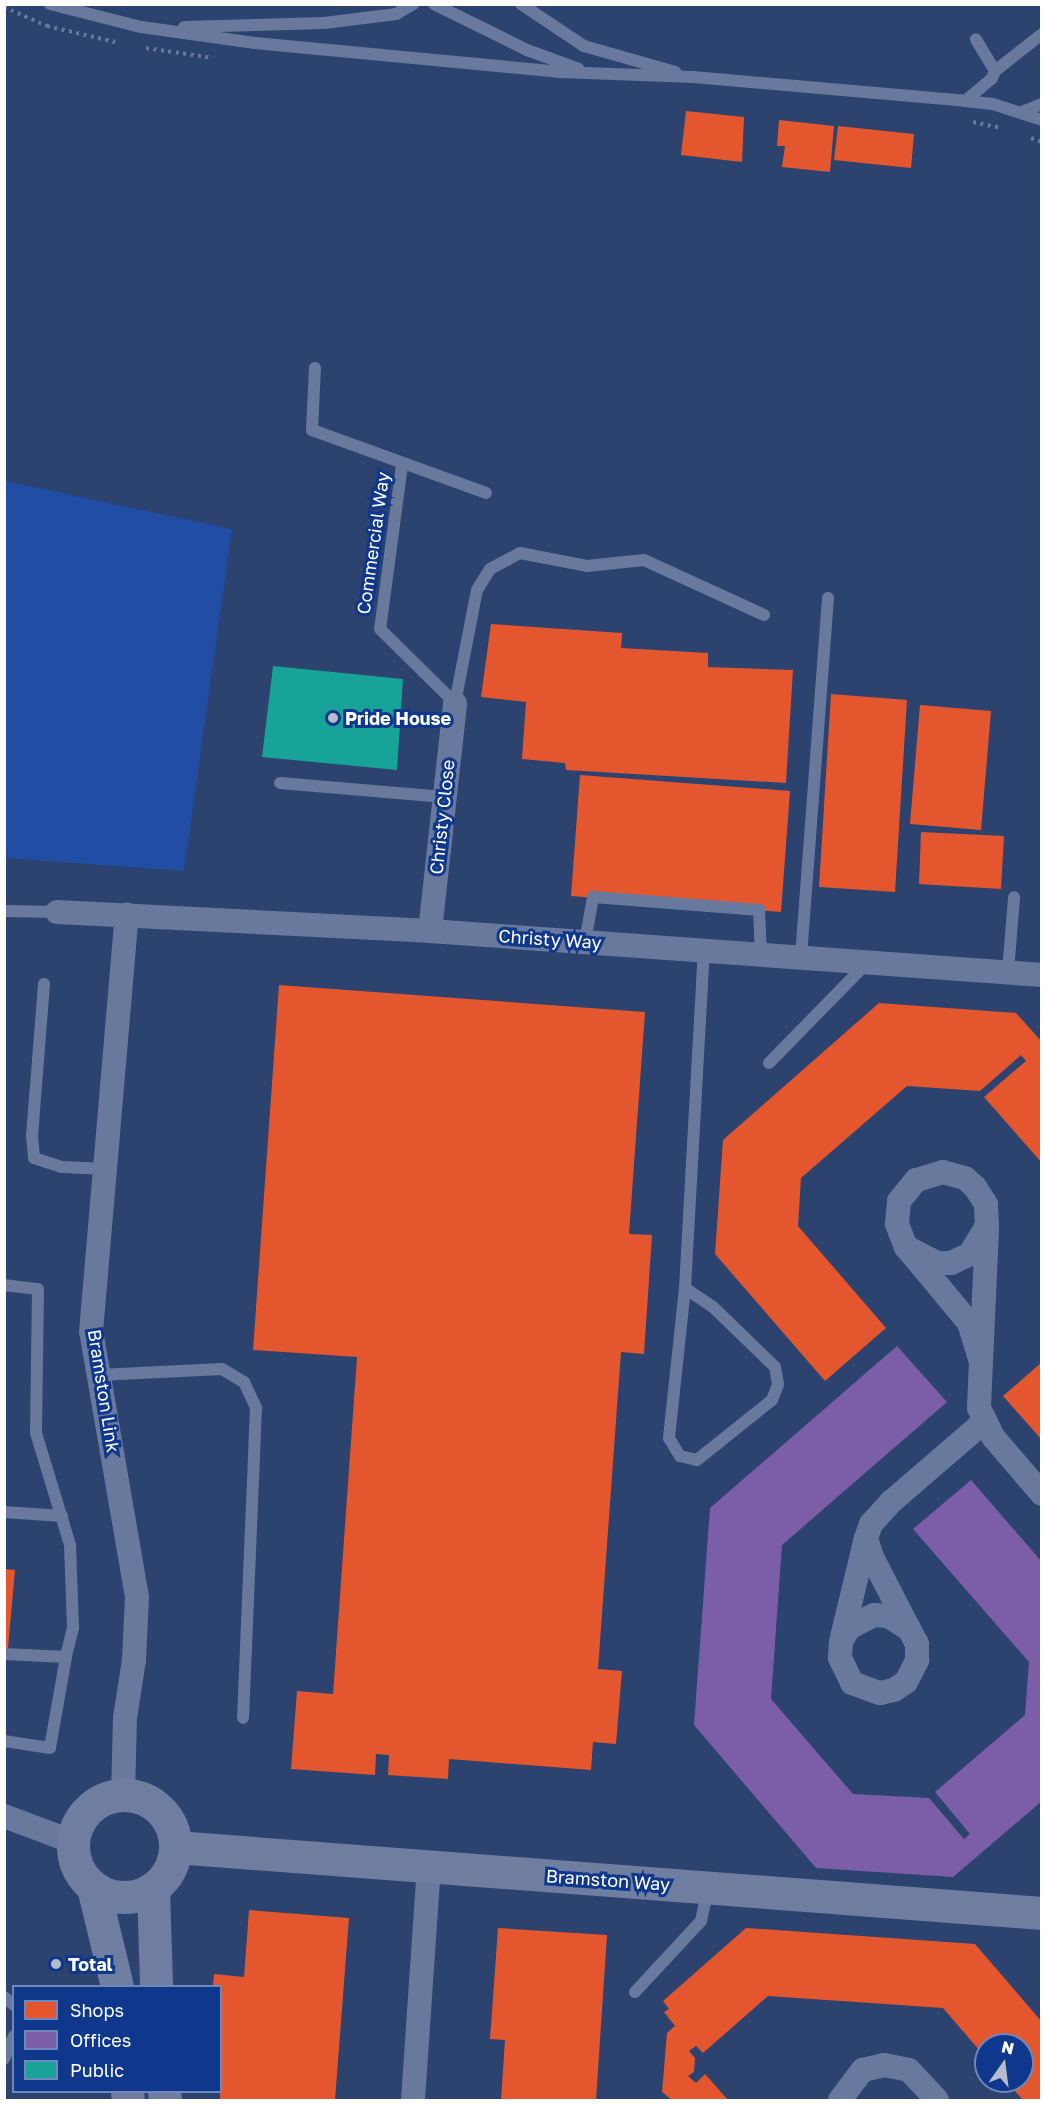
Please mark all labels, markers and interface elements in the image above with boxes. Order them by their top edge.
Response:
street label: Commercial Way [352,470,394,616]
place label: Pride House [345,707,451,729]
marker: Pride House [326,711,340,725]
street label: Christy Close [425,758,459,876]
street label: Christy Way [498,925,602,953]
street label: Bramston Link [84,1328,124,1454]
street label: Bramston Way [545,1865,671,1895]
place label: Total [68,1953,113,1975]
marker: Total [49,1957,63,1971]
legend [12,1985,222,2093]
text: Shops [70,1999,124,2021]
text: Offices [70,2029,131,2051]
north arrow [974,2033,1034,2093]
text: N [1000,2036,1016,2059]
text: Public [70,2059,124,2081]

